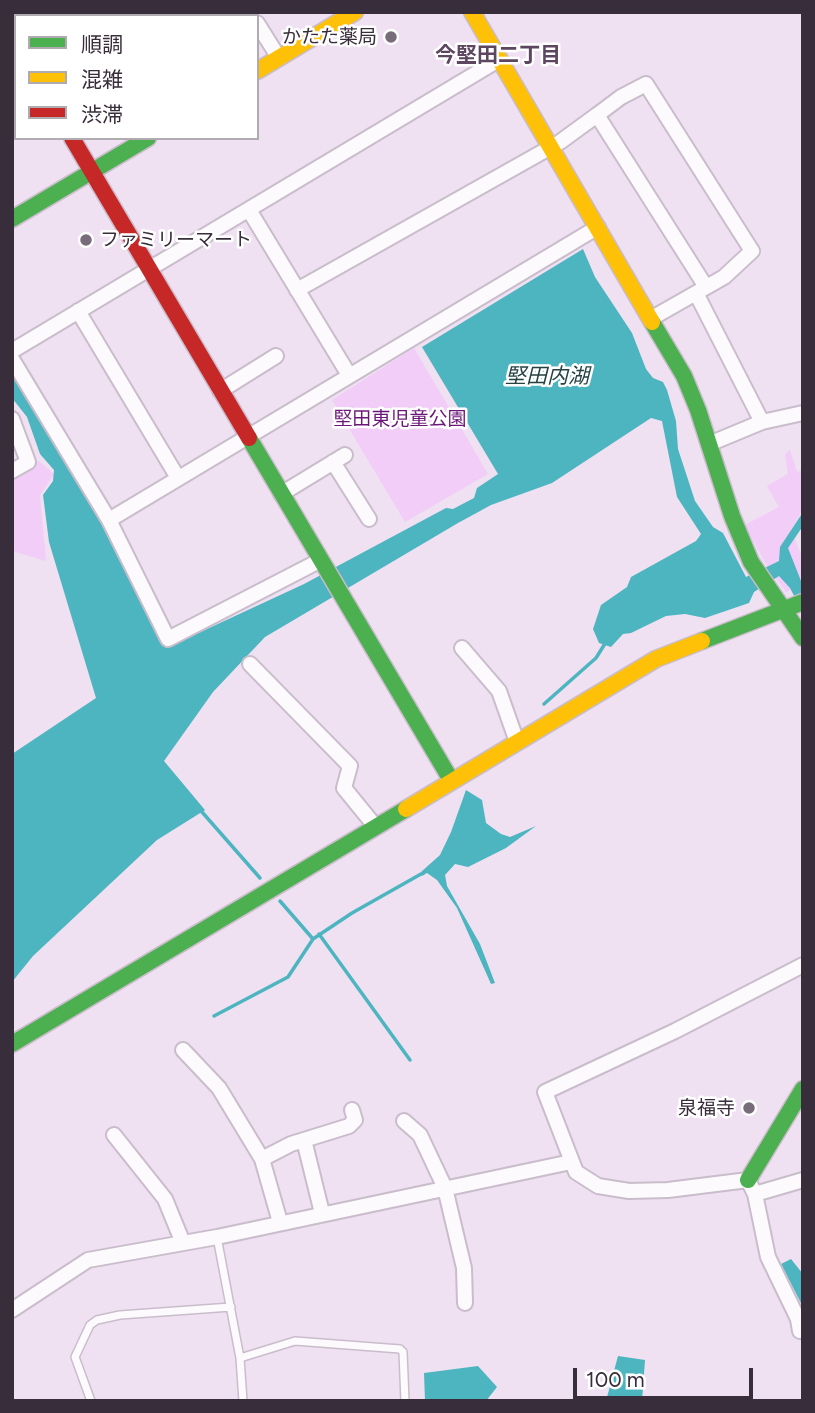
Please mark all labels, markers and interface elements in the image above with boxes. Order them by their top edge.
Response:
legend [14,14,259,140]
place label: かたた薬局 [282,26,377,48]
marker: かたた薬局 [383,29,399,45]
text: 順調 [81,32,123,57]
district label: 今堅田二丁目 [435,43,561,69]
text: 混雑 [81,67,123,92]
text: 渋滞 [81,102,123,127]
place label: ファミリーマート [100,229,252,251]
marker: ファミリーマート [78,232,94,248]
water label: 堅田内湖 [505,364,589,390]
park label: 堅田東児童公園 [334,408,466,430]
place label: 泉福寺 [678,1097,735,1119]
marker: 泉福寺 [741,1100,757,1116]
scale bar [577,1354,757,1398]
text: 100 m [586,1367,645,1392]

